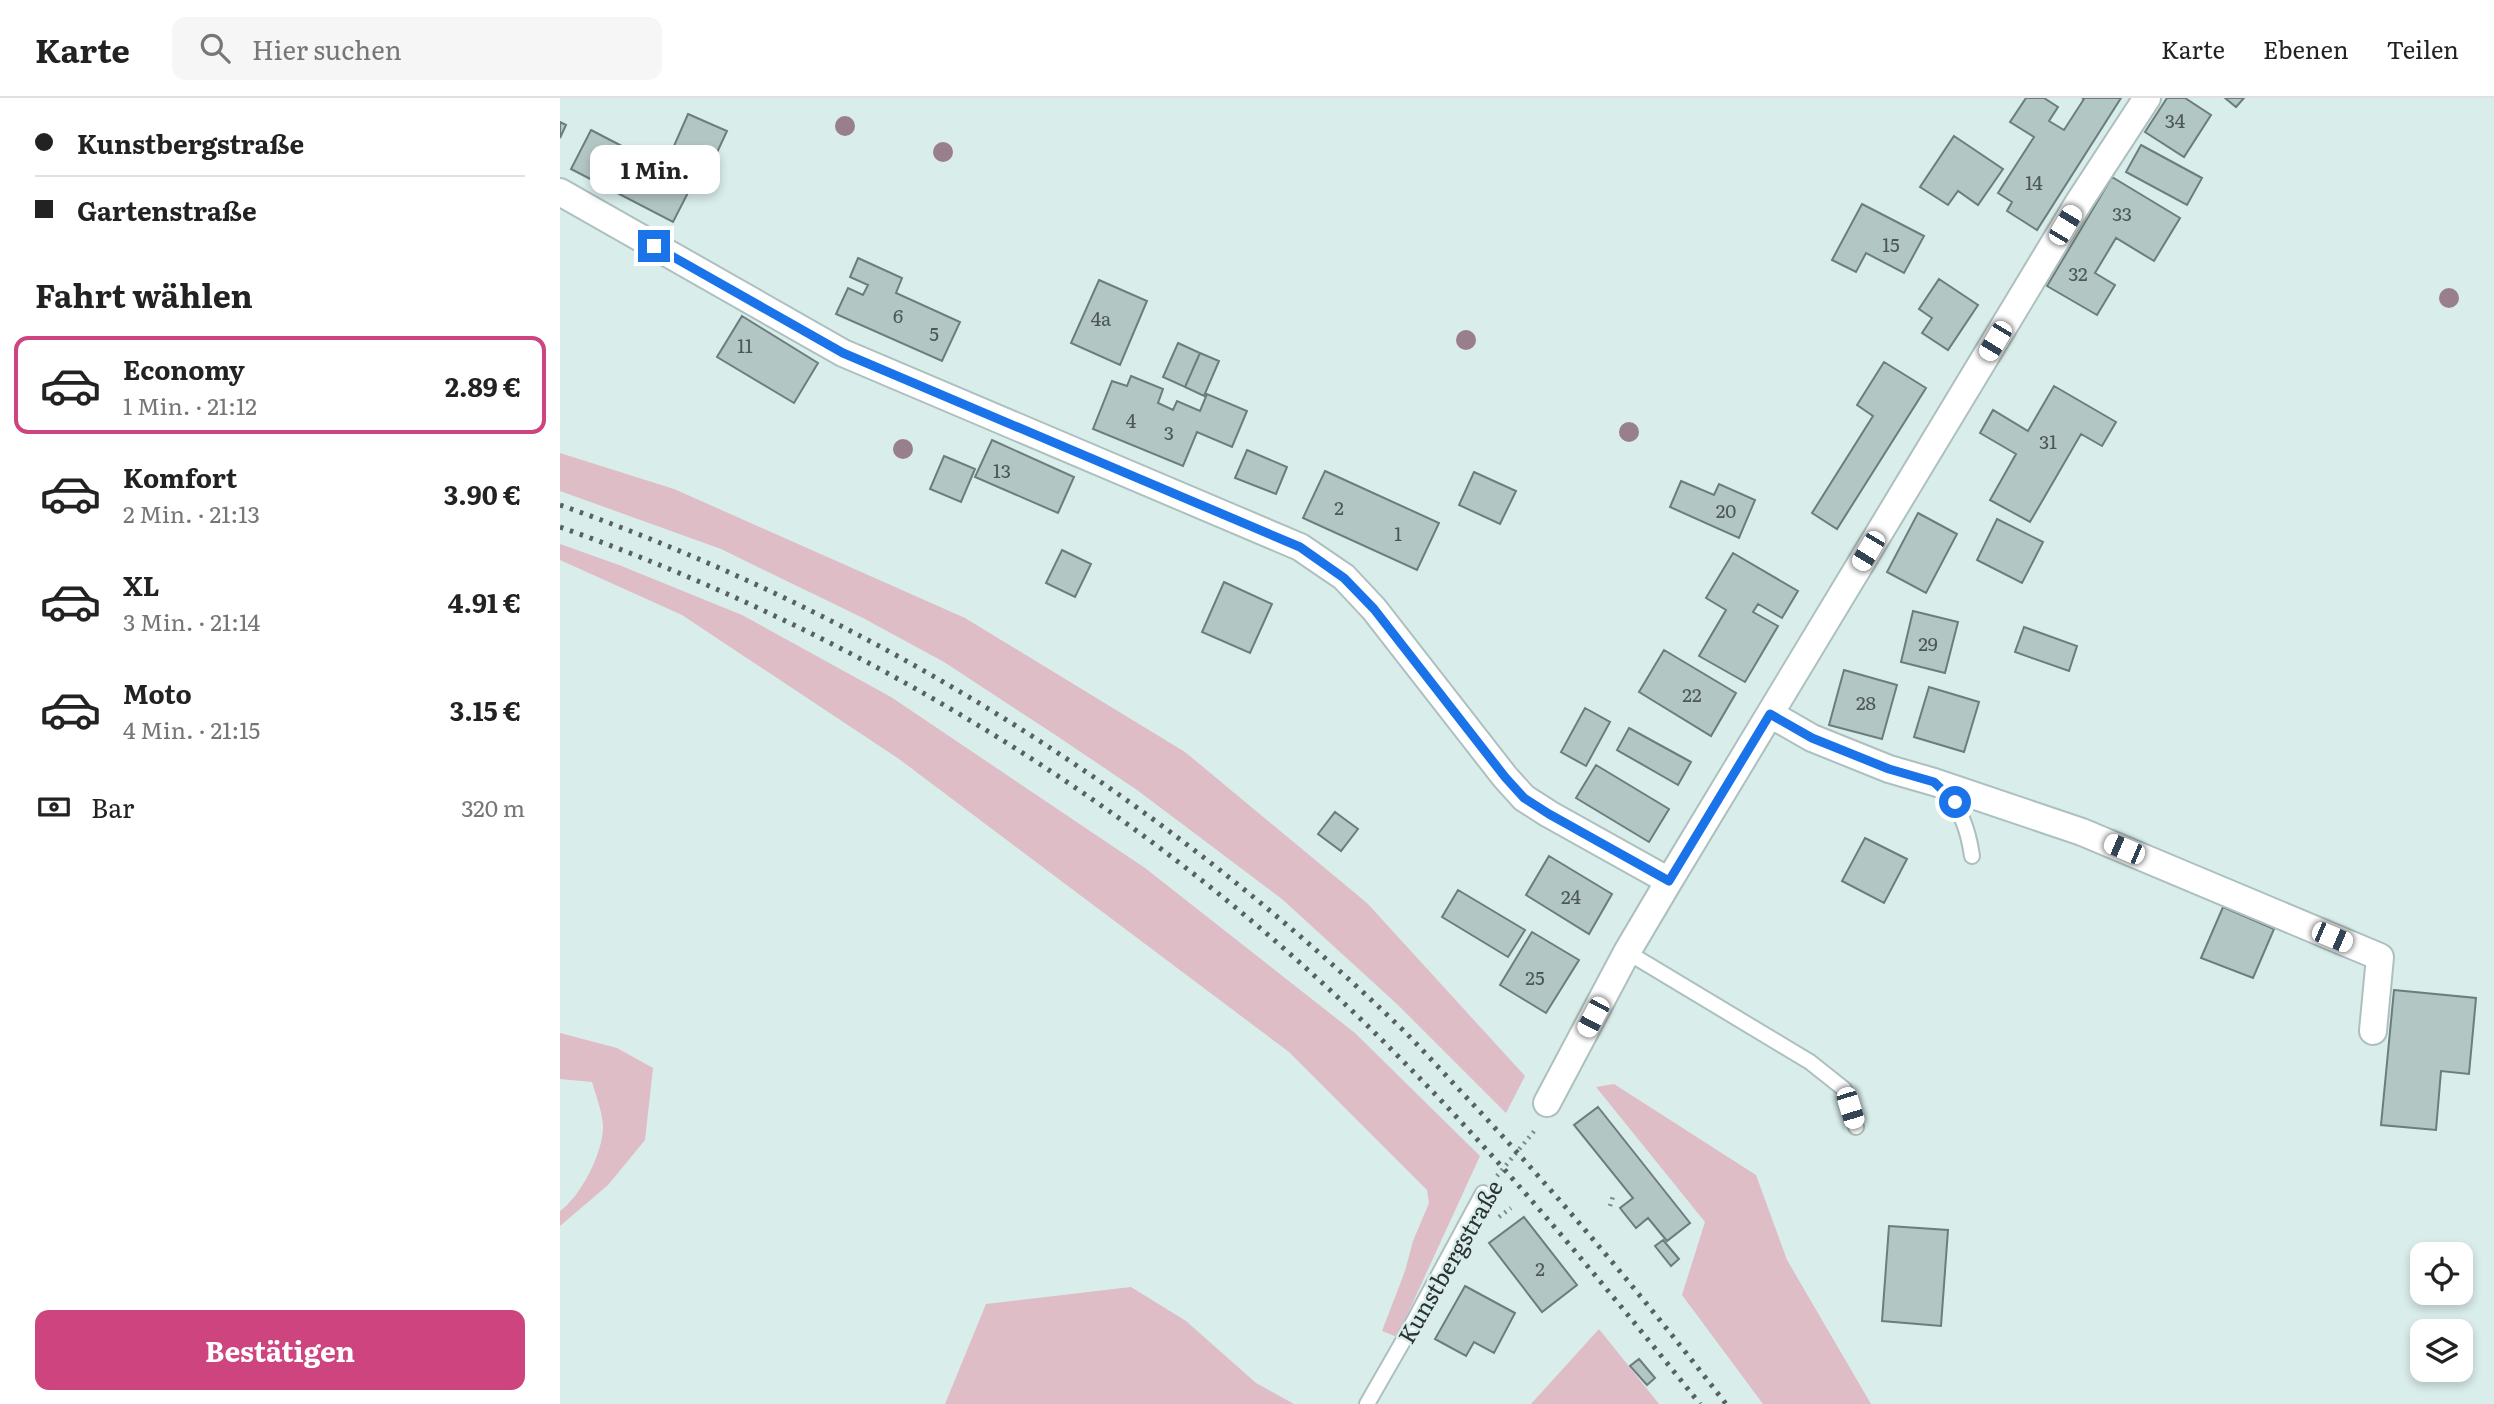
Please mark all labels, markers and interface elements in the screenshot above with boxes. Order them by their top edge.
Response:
search box [172,17,662,80]
text: Karte [35,24,130,73]
icon: search [196,29,234,67]
text: Hier suchen [252,29,402,68]
text: Karte [2161,31,2225,66]
text: Ebenen [2263,31,2349,66]
text: Teilen [2387,31,2459,66]
house number: 34 [2165,106,2186,134]
text: Kunstbergstraße [77,123,304,162]
callout: 1 Min. [589,144,719,194]
text: 1 Min. [621,152,689,186]
house number: 14 [2025,168,2043,196]
text: Gartenstraße [77,190,257,229]
house number: 33 [2112,199,2132,227]
car [2046,202,2085,248]
route end [638,230,670,262]
house number: 15 [1882,230,1900,258]
house number: 32 [2068,259,2088,287]
text: Fahrt wählen [35,270,253,318]
house number: 6 [893,301,903,329]
house number: 4a [1091,304,1112,332]
car [1976,318,2015,364]
house number: 5 [929,319,939,347]
house number: 11 [737,331,753,359]
text: Economy [123,349,245,388]
icon: car [39,354,102,417]
text: 2.89 € [445,366,521,405]
text: 1 Min. · 21:12 [123,388,257,422]
house number: 4 [1126,406,1137,434]
house number: 3 [1164,418,1174,446]
house number: 31 [2039,427,2057,455]
house number: 13 [993,456,1011,484]
text: Komfort [123,457,237,496]
icon: car [39,462,102,525]
text: 3.90 € [444,474,521,513]
house number: 2 [1334,493,1344,521]
text: 2 Min. · 21:13 [123,496,260,530]
house number: 20 [1716,496,1736,524]
house number: 1 [1394,519,1402,547]
car [1849,528,1888,574]
text: XL [123,565,160,604]
icon: car [39,570,102,633]
text: 4.91 € [448,582,521,621]
text: 3 Min. · 21:14 [123,604,260,638]
house number: 29 [1918,629,1938,657]
text: Moto [123,673,192,712]
icon: car [39,678,102,741]
house number: 22 [1682,680,1702,708]
house number: 28 [1856,688,1876,716]
text: 3.15 € [450,690,521,729]
text: 4 Min. · 21:15 [123,712,260,746]
route start [1939,786,1971,818]
text: Bar [91,787,134,826]
icon: cash [35,788,73,826]
text: 320 m [461,790,525,824]
car [2101,831,2148,867]
house number: 24 [1561,882,1582,910]
car [2309,919,2356,955]
house number: 25 [1525,963,1545,991]
car [1574,994,1613,1040]
car [1834,1085,1867,1131]
street label: Kunstbergstraße [1388,1173,1510,1349]
map controls [2410,1242,2473,1382]
button: locate [2410,1242,2473,1305]
house number: 2 [1535,1254,1545,1282]
button: Bestätigen [35,1310,525,1390]
button: layers [2410,1319,2473,1382]

